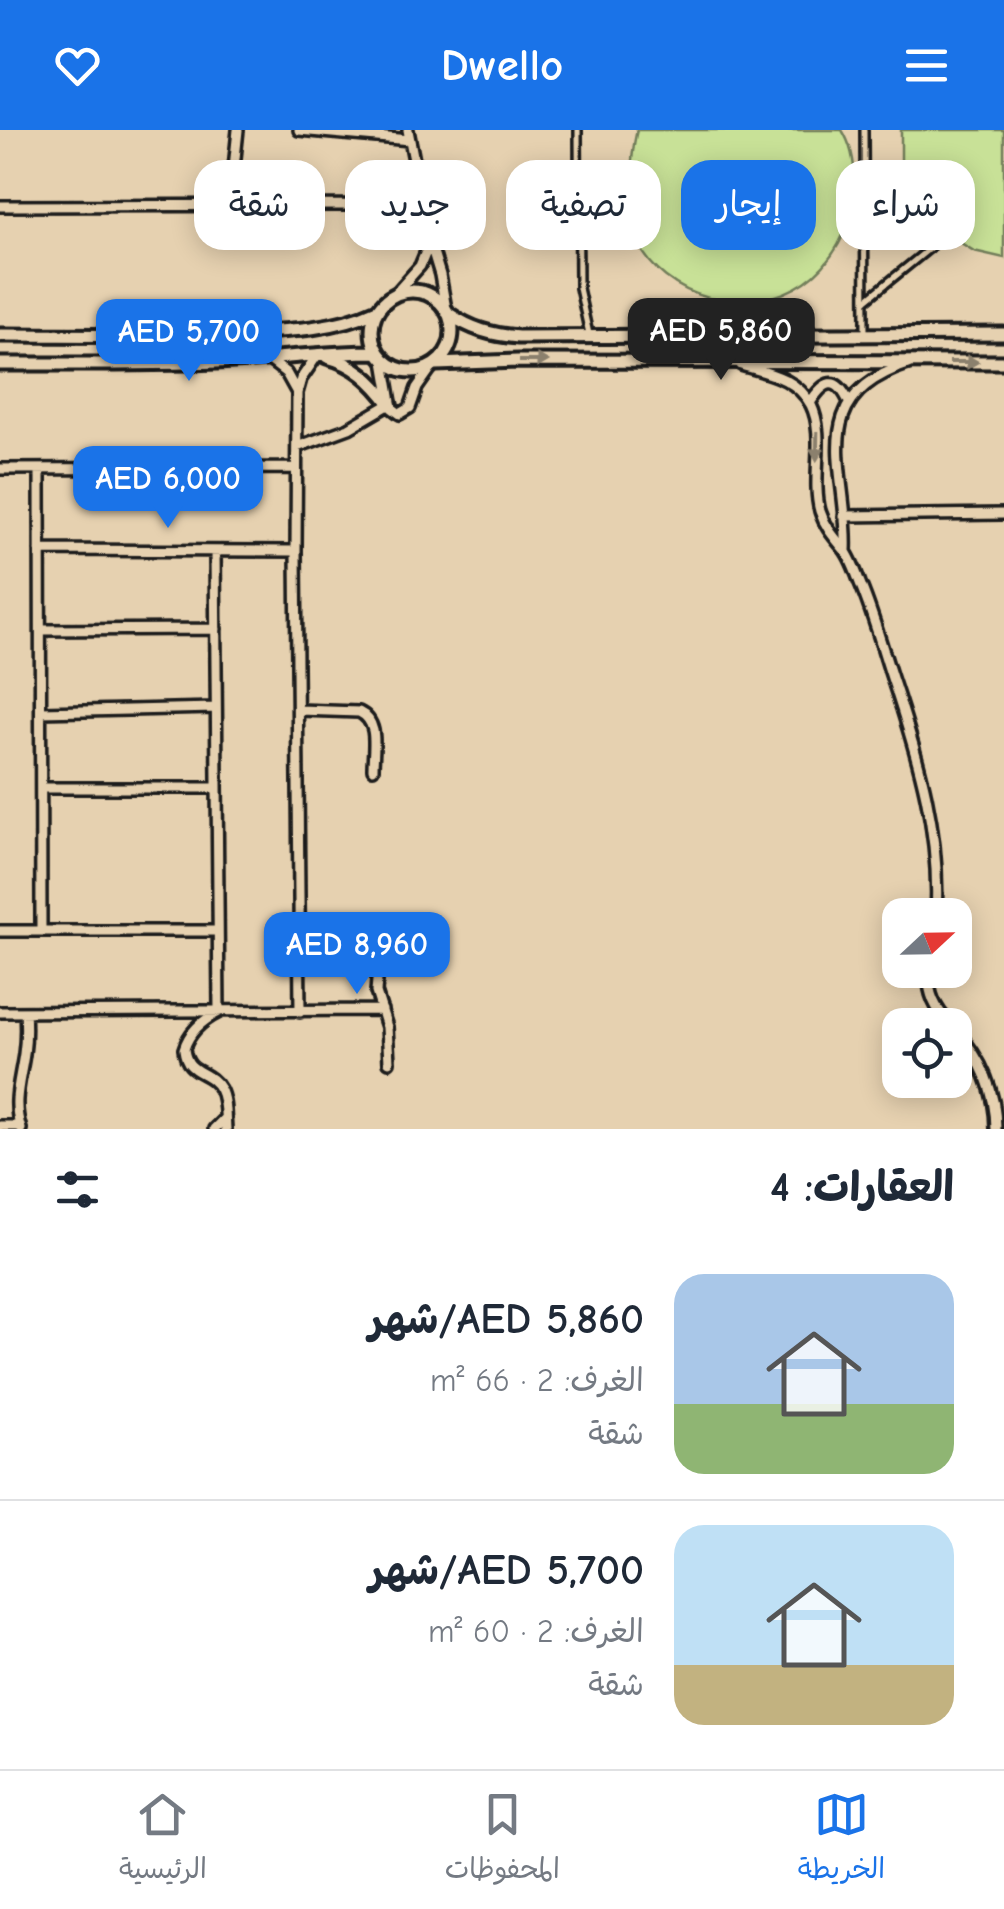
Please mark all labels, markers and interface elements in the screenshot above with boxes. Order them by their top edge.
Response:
icon: heart [50,38,105,93]
icon: menu [899,38,954,93]
text: Dwello [441,39,563,91]
chip: شقة [194,160,325,250]
chip: جديد [345,160,486,250]
chip: تصفية [506,160,661,250]
chip: إيجار [681,160,816,250]
chip: شراء [836,160,975,250]
pin: AED 5,860 [607,298,835,383]
pin: AED 5,700 [75,299,303,384]
text: AED 5,860 [650,312,792,349]
text: AED 5,700 [118,313,260,350]
one-way arrow [518,353,550,369]
one-way arrow [948,354,980,370]
one-way arrow [809,430,825,462]
pin: AED 6,000 [54,446,282,531]
text: AED 6,000 [95,460,241,497]
north arrow [882,898,972,988]
map controls [882,898,972,1098]
pin: AED 8,960 [243,912,471,997]
text: AED 8,960 [286,926,428,963]
button: locate [882,1008,972,1098]
icon: filters [50,1162,105,1217]
text: العقارات: 4 [770,1163,954,1212]
text: AED 5,860/شهر [369,1295,644,1344]
icon: home [754,1314,874,1434]
text: الغرف: 2 · 66 m² [430,1362,644,1399]
text: شقة [588,1415,644,1452]
text: AED 5,700/شهر [369,1546,644,1595]
icon: home [754,1565,874,1685]
text: الغرف: 2 · 60 m² [428,1613,644,1650]
text: شقة [588,1666,644,1703]
tab: الرئيسية [119,1787,207,1893]
tab: المحفوظات [445,1787,560,1893]
tab: الخريطة [798,1787,885,1893]

